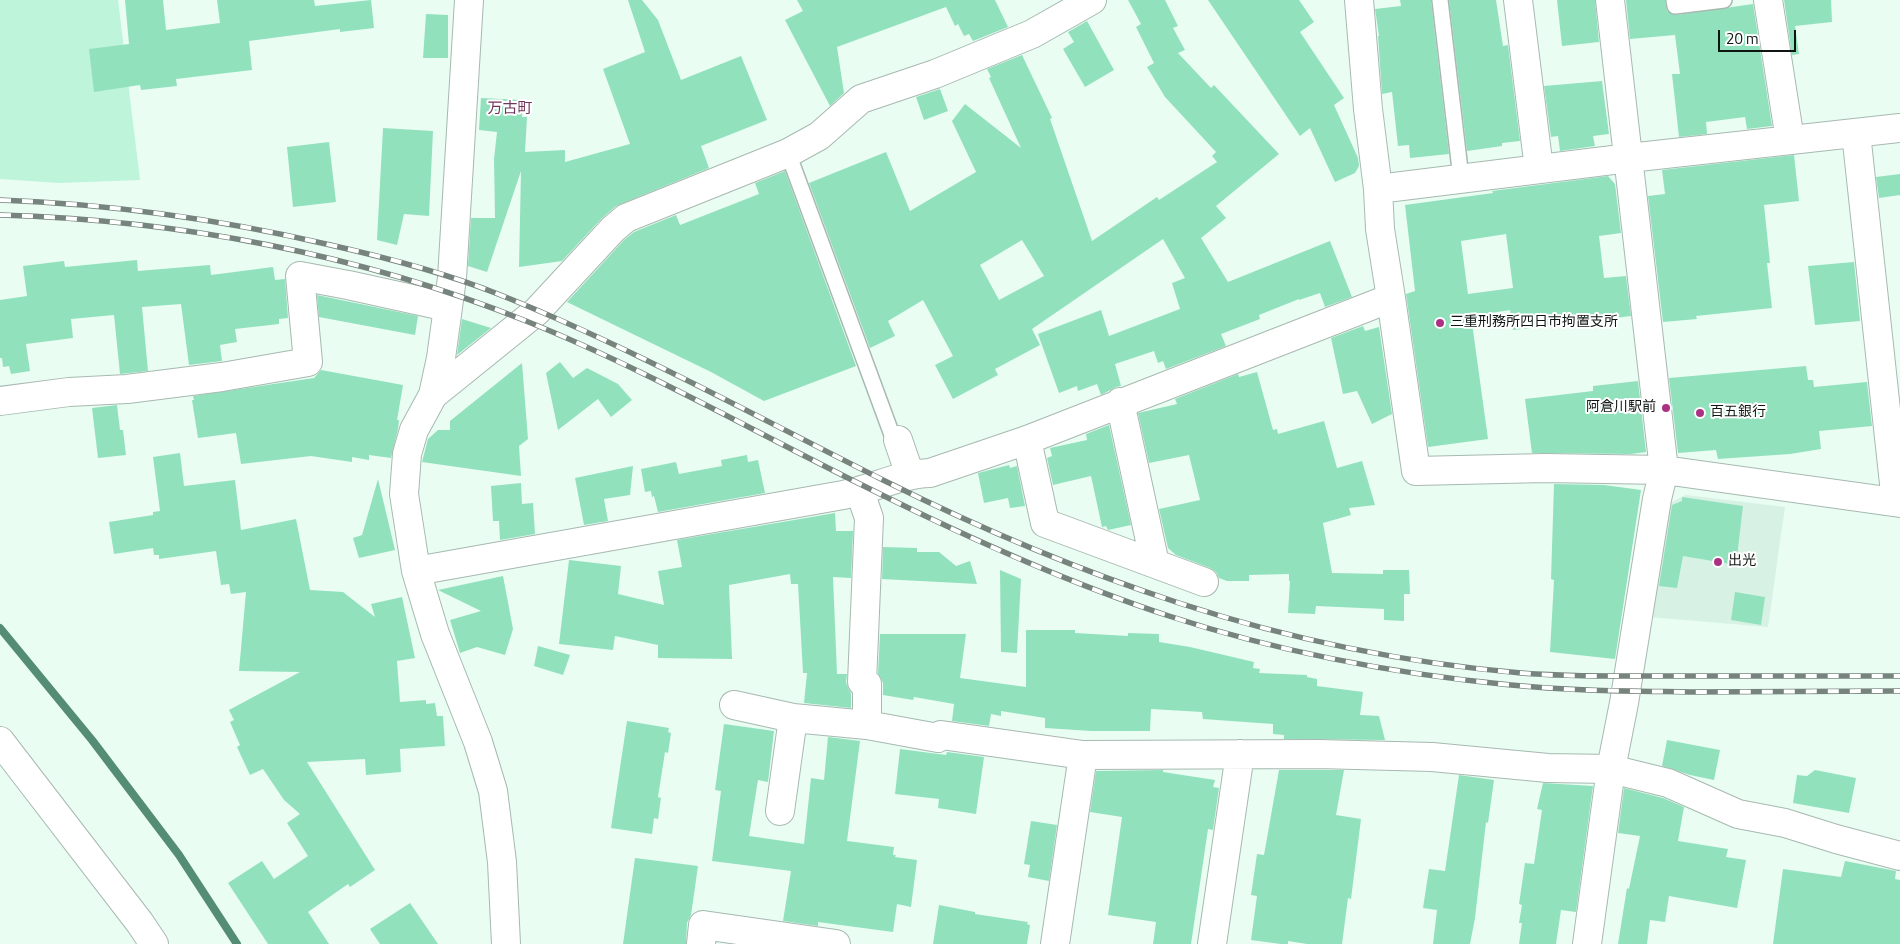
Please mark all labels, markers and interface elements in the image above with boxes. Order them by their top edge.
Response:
scale bar [1720,20,1798,52]
text: 20 m [1726,27,1759,50]
district label: 万古町 [488,100,532,118]
place label: 三重刑務所四日市拘置支所 [1450,315,1618,331]
marker: 三重刑務所四日市拘置支所 [1434,317,1446,329]
place label: 阿倉川駅前 [1586,400,1656,416]
marker: 阿倉川駅前 [1660,402,1672,414]
place label: 百五銀行 [1710,405,1766,421]
marker: 百五銀行 [1694,407,1706,419]
place label: 出光 [1728,554,1756,570]
marker: 出光 [1712,556,1724,568]

